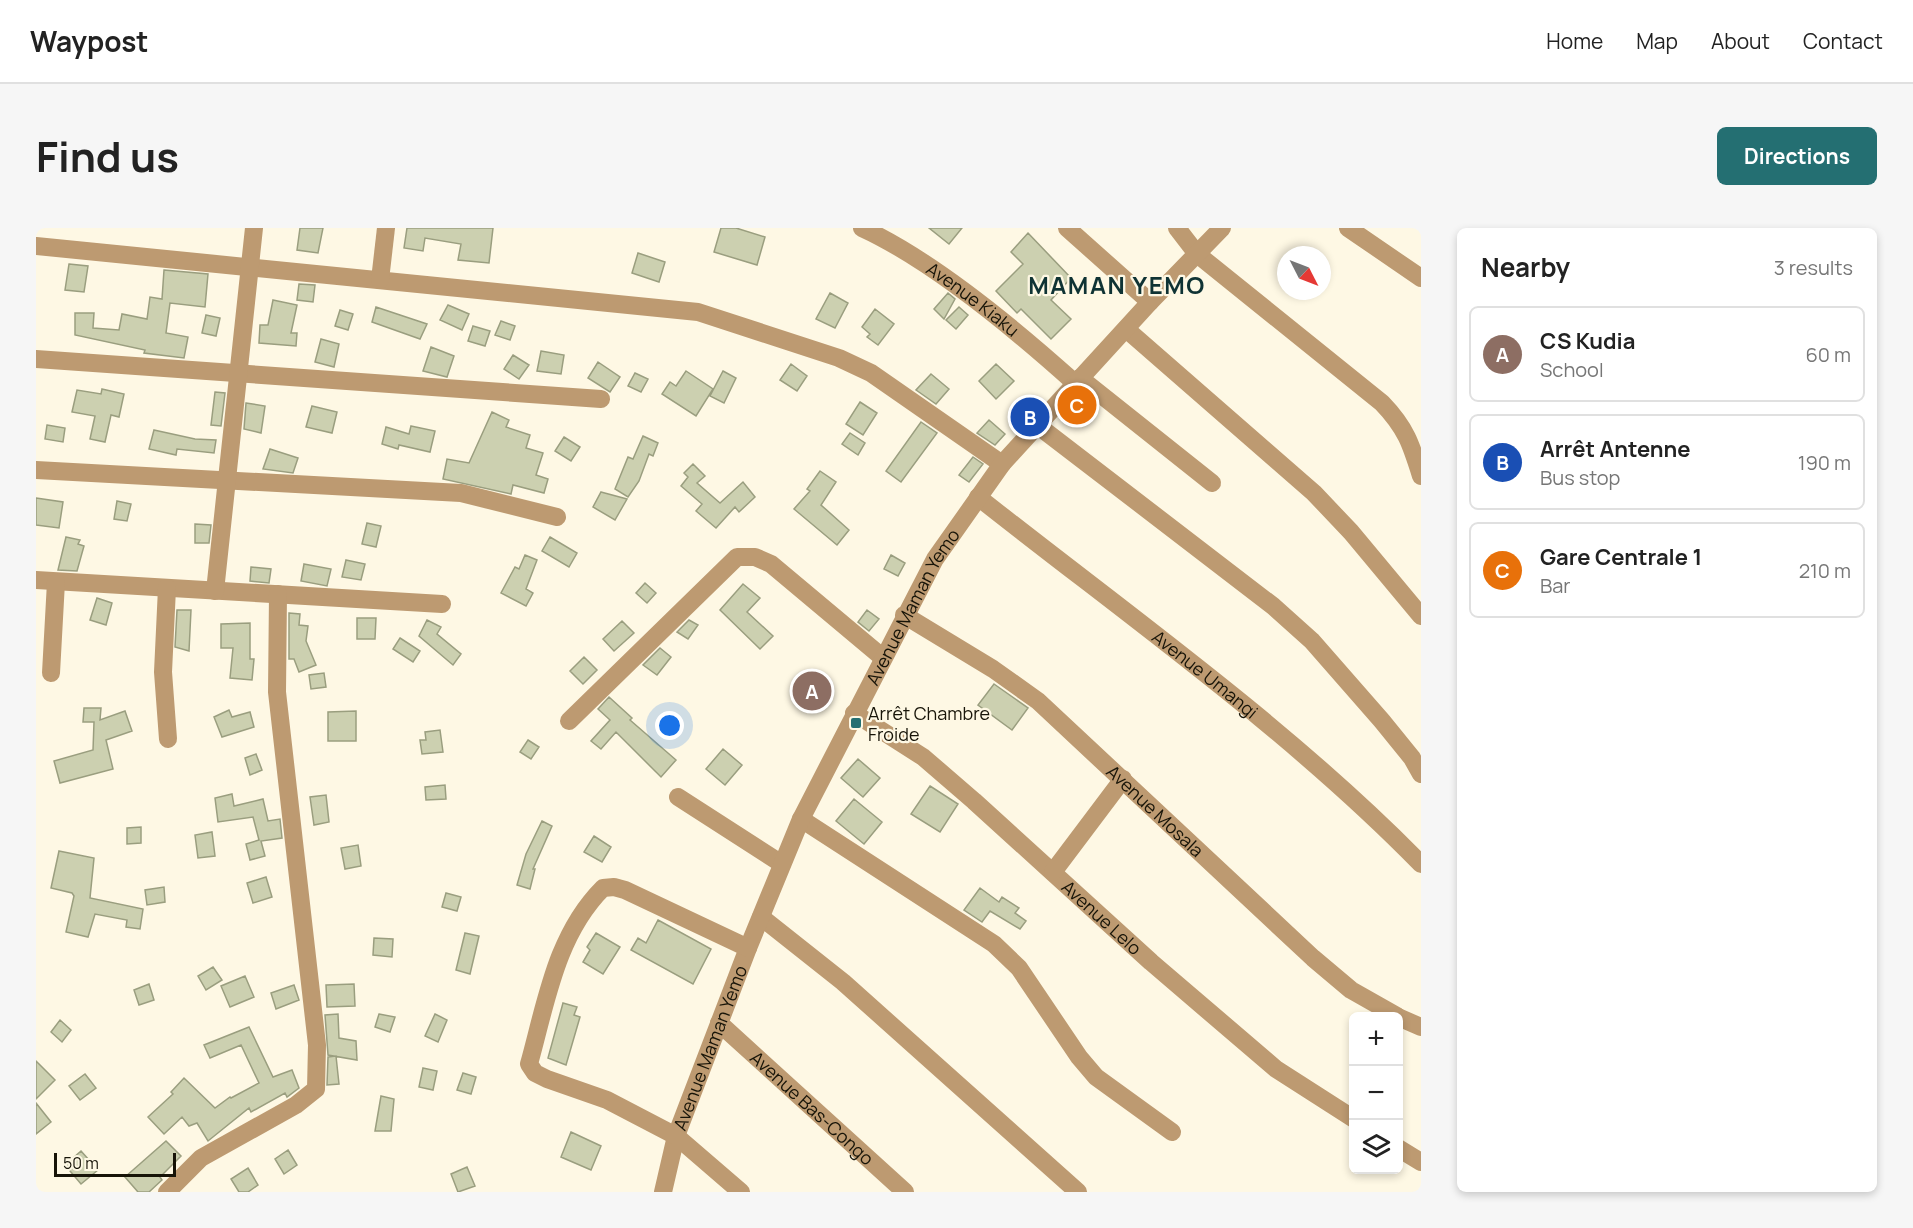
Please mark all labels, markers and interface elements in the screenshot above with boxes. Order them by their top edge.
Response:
text: Waypost [30,22,149,60]
text: Home [1546,27,1603,55]
text: Map [1636,27,1678,55]
text: About [1711,27,1770,55]
text: Contact [1803,27,1883,55]
text: Find us [36,127,179,185]
button: Directions [1717,127,1877,185]
north arrow [1277,246,1331,300]
text: Nearby [1481,249,1570,285]
text: 3 results [1774,254,1853,281]
street label: Avenue Kiaku [922,256,1024,342]
district label: MAMAN YEMO [1028,268,1206,301]
text: CS Kudia [1540,326,1635,356]
text: A [1496,341,1509,368]
text: 60 m [1805,341,1851,368]
text: School [1540,356,1604,383]
pin: C [1058,382,1096,428]
pin: B [1010,394,1050,440]
text: Arrêt Antenne [1540,434,1690,464]
text: B [1496,449,1509,476]
text: 190 m [1798,449,1851,476]
text: Bus stop [1540,464,1620,491]
street label: Avenue Maman Yemo [860,524,965,689]
text: Gare Centrale 1 [1540,542,1702,572]
text: C [1495,557,1510,584]
text: 210 m [1799,557,1851,584]
text: Bar [1540,572,1571,599]
street label: Avenue Umangi [1147,624,1263,723]
pin: A [792,668,832,714]
place label: Arrêt Chambre Froide [868,701,990,746]
your location [655,711,684,740]
marker: Arrêt Chambre Froide [849,716,863,730]
street label: Avenue Mosala [1102,759,1209,862]
street label: Avenue Lelo [1057,875,1147,960]
street label: Avenue Maman Yemo [667,962,752,1134]
map controls [1349,1012,1403,1174]
button: + [1349,1012,1403,1066]
street label: Avenue Bas-Congo [745,1045,879,1170]
button: − [1349,1066,1403,1120]
button: layers [1349,1120,1403,1174]
scale bar [54,1150,176,1178]
text: 50 m [63,1152,99,1174]

